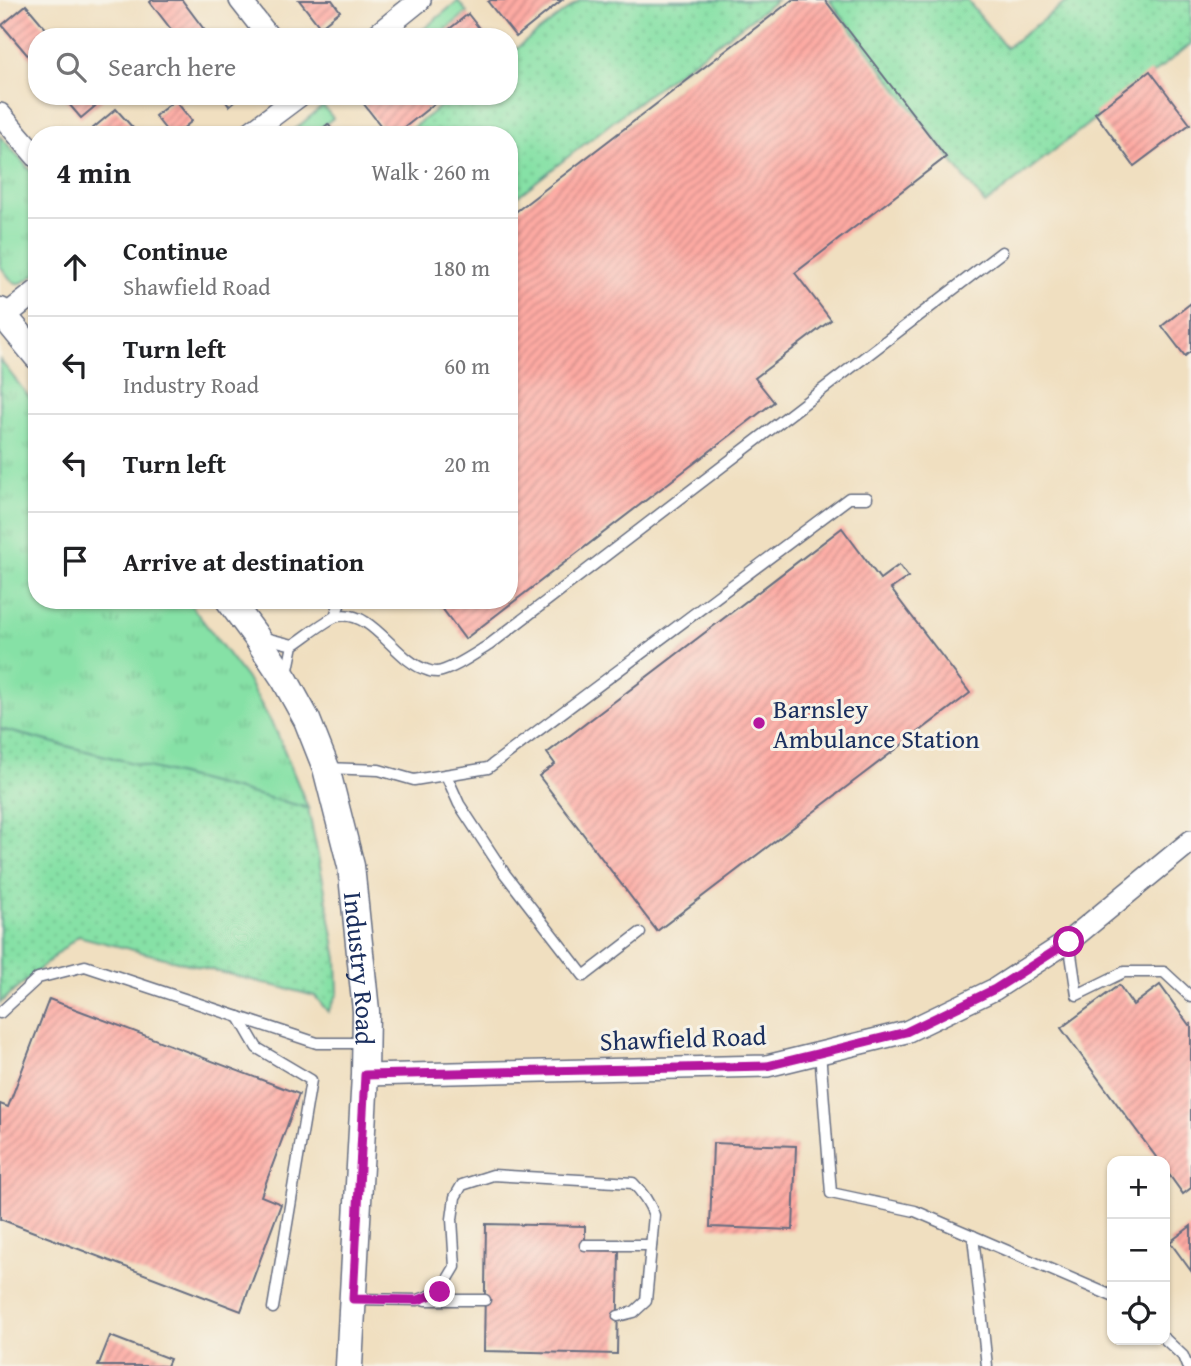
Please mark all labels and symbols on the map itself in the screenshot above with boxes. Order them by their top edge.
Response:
place label: Barnsley Ambulance Station [773,689,980,758]
marker: Barnsley Ambulance Station [751,715,767,731]
street label: Industry Road [334,890,386,1046]
route start [1053,926,1084,957]
street label: Shawfield Road [599,1016,767,1060]
route end [424,1276,455,1307]

